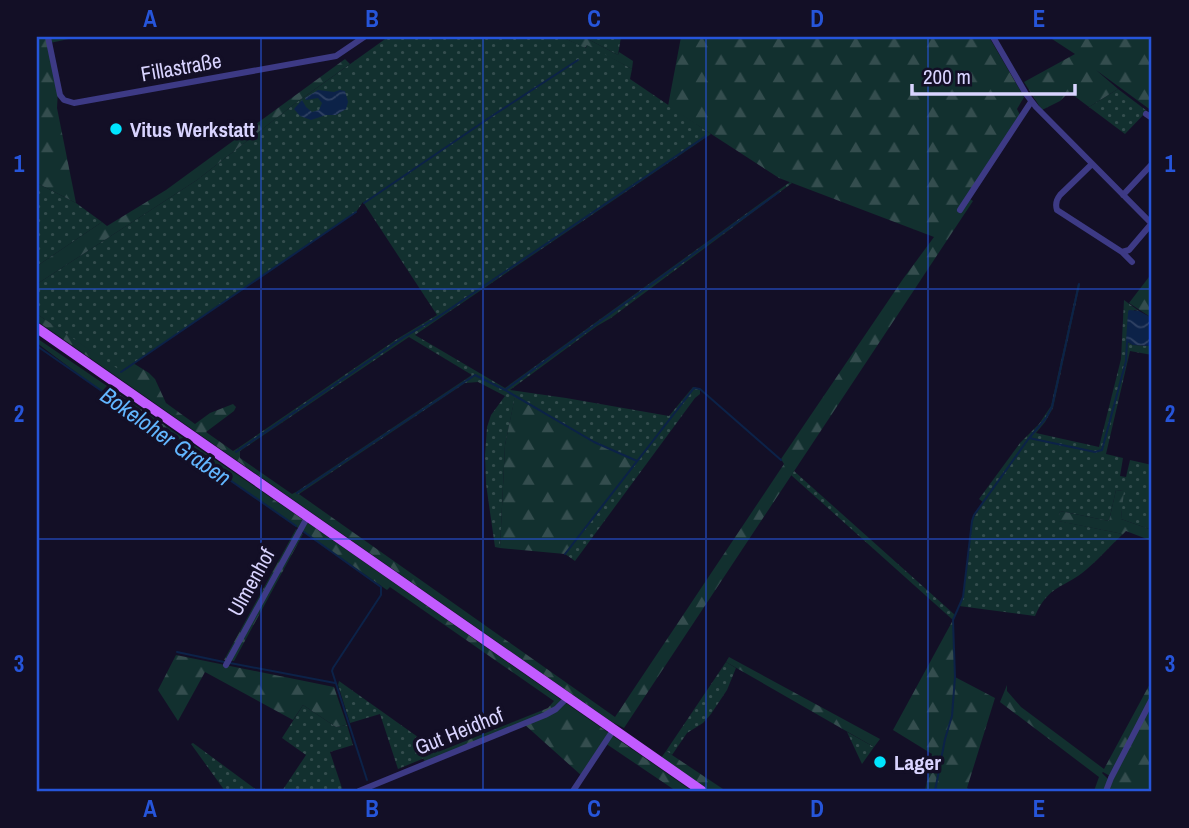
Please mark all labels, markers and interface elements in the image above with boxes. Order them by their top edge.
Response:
text: A [143,3,157,34]
text: B [365,3,379,34]
text: C [587,3,601,34]
text: D [810,3,824,34]
text: E [1033,3,1045,34]
street label: Fillastraße [138,46,224,88]
scale bar [912,52,1075,96]
text: 200 m [923,62,971,91]
place label: Vitus Werkstatt [130,115,255,144]
marker: Vitus Werkstatt [108,121,124,137]
text: 1 [14,148,25,179]
text: 1 [1165,148,1176,179]
water label: Bokeloher Graben [94,379,238,493]
text: 2 [14,398,24,429]
text: 2 [1165,398,1175,429]
street label: Ulmenhof [220,543,282,621]
text: 3 [14,648,24,679]
text: 3 [1165,648,1175,679]
street label: Gut Heidhof [411,700,508,762]
place label: Lager [894,748,941,777]
marker: Lager [872,754,888,770]
text: A [143,793,157,824]
text: B [365,793,379,824]
text: C [587,793,601,824]
text: D [810,793,824,824]
text: E [1033,793,1045,824]

